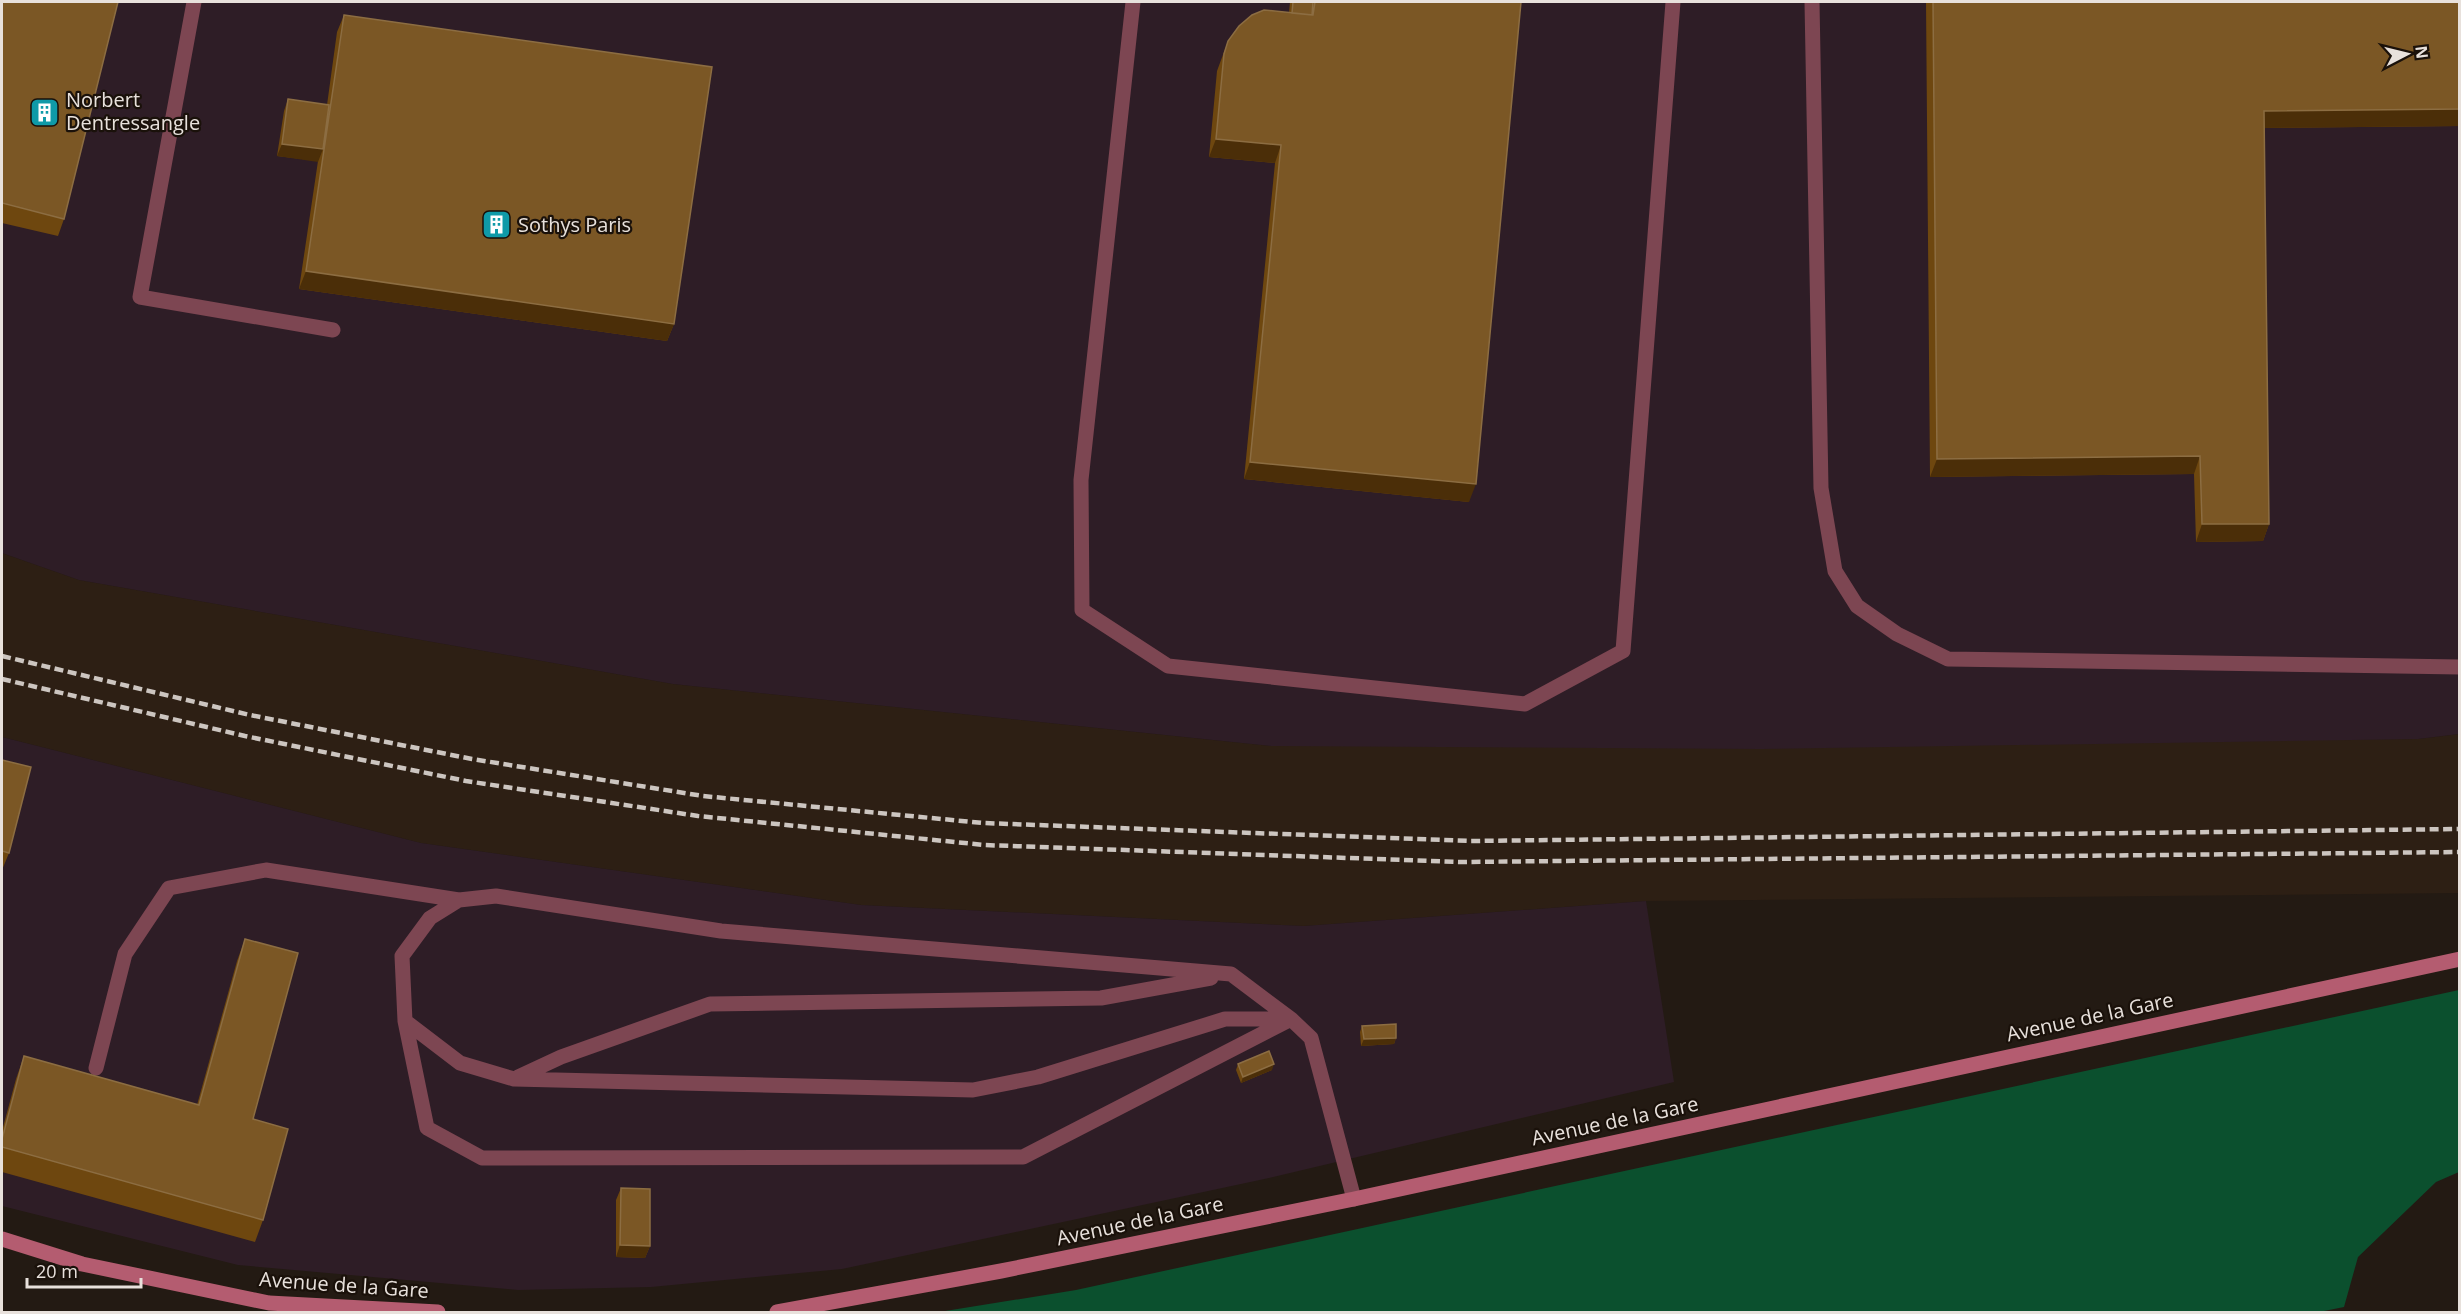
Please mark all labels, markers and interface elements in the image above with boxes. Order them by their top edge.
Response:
north arrow [2377,24,2437,84]
text: N [2410,44,2434,60]
place label: Norbert Dentressangle [66,86,200,136]
building icon: Norbert Dentressangle [29,96,61,128]
building icon: Sothys Paris [481,209,513,241]
place label: Sothys Paris [518,211,631,238]
street label: Avenue de la Gare [2004,986,2176,1047]
street label: Avenue de la Gare [1529,1090,1701,1151]
street label: Avenue de la Gare [1054,1190,1226,1251]
scale bar [27,1251,141,1289]
text: 20 m [36,1259,78,1283]
street label: Avenue de la Gare [258,1265,430,1304]

